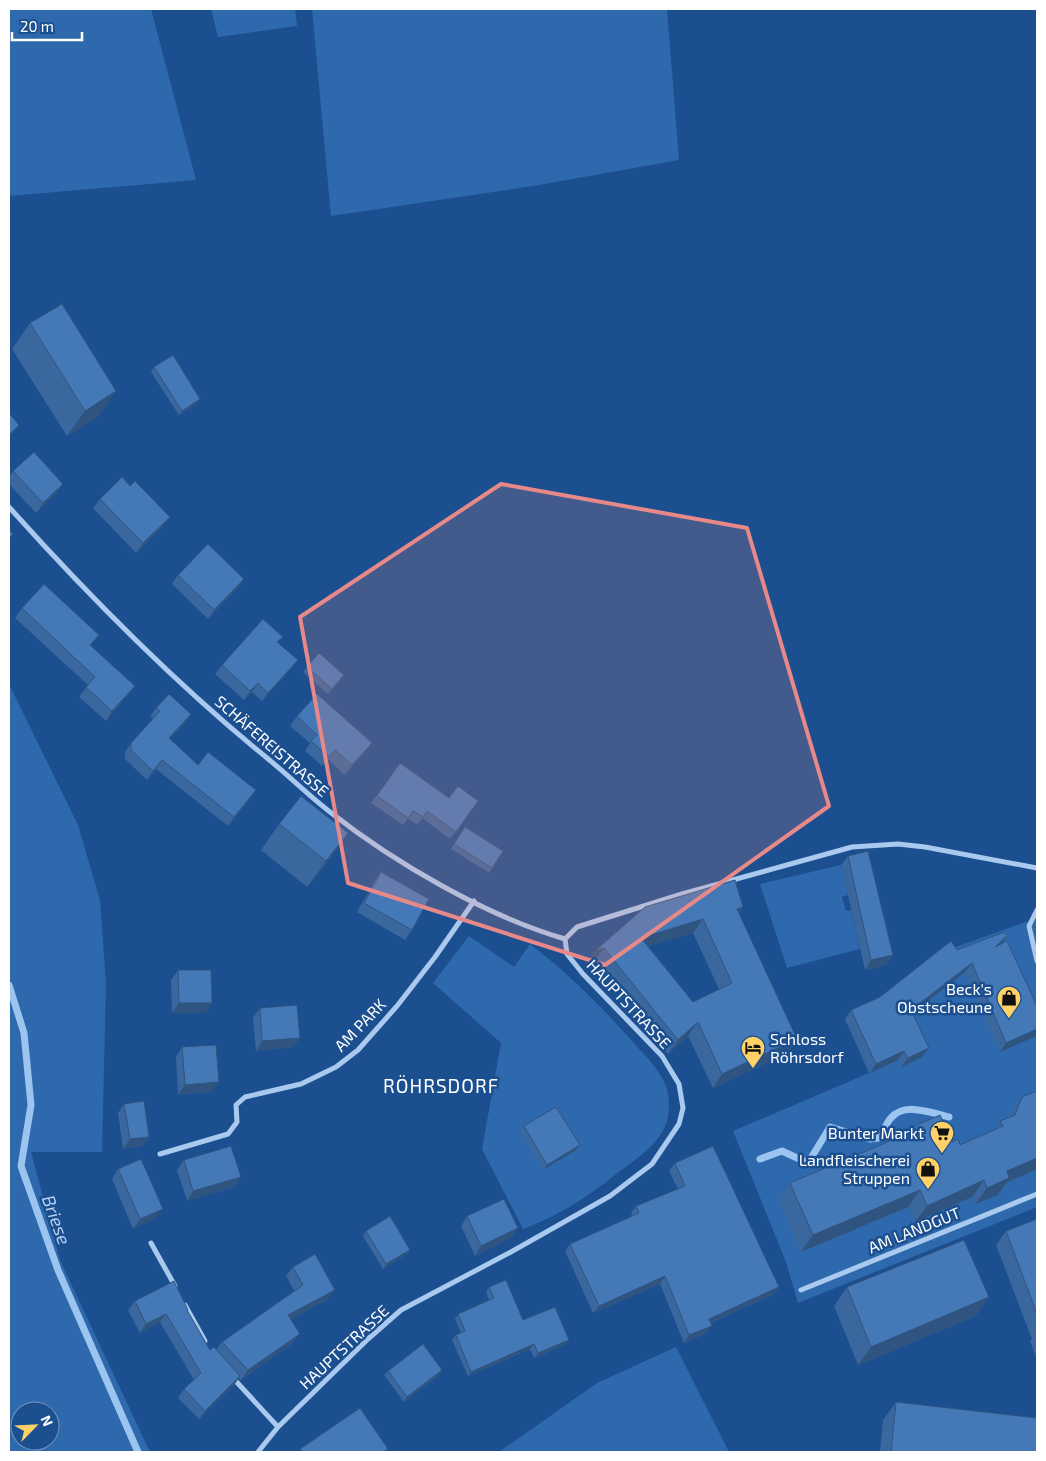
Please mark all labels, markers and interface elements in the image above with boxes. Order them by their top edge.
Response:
scale bar [12,10,82,42]
text: 20 m [20,17,54,35]
street label: SCHÄFEREISTRASSE [212,691,333,800]
street label: HAUPTSTRASSE [583,955,676,1052]
place label: Beck's Obstscheune [897,979,992,1016]
shop icon: Beck's Obstscheune [996,985,1022,1019]
street label: AM PARK [330,994,390,1055]
place label: Schloss Röhrsdorf [770,1029,844,1066]
hotel icon: Schloss Röhrsdorf [740,1035,766,1069]
district label: RÖHRSDORF [383,1074,499,1097]
supermarket icon: Bunter Markt [929,1120,955,1154]
place label: Bunter Markt [828,1123,924,1142]
place label: Landfleischerei Struppen [799,1150,910,1187]
shop icon: Landfleischerei Struppen [915,1156,941,1190]
water label: Briese [38,1192,76,1248]
street label: AM LANDGUT [865,1202,963,1257]
street label: HAUPTSTRASSE [295,1300,392,1393]
north arrow [10,1401,60,1451]
text: N [38,1412,57,1429]

